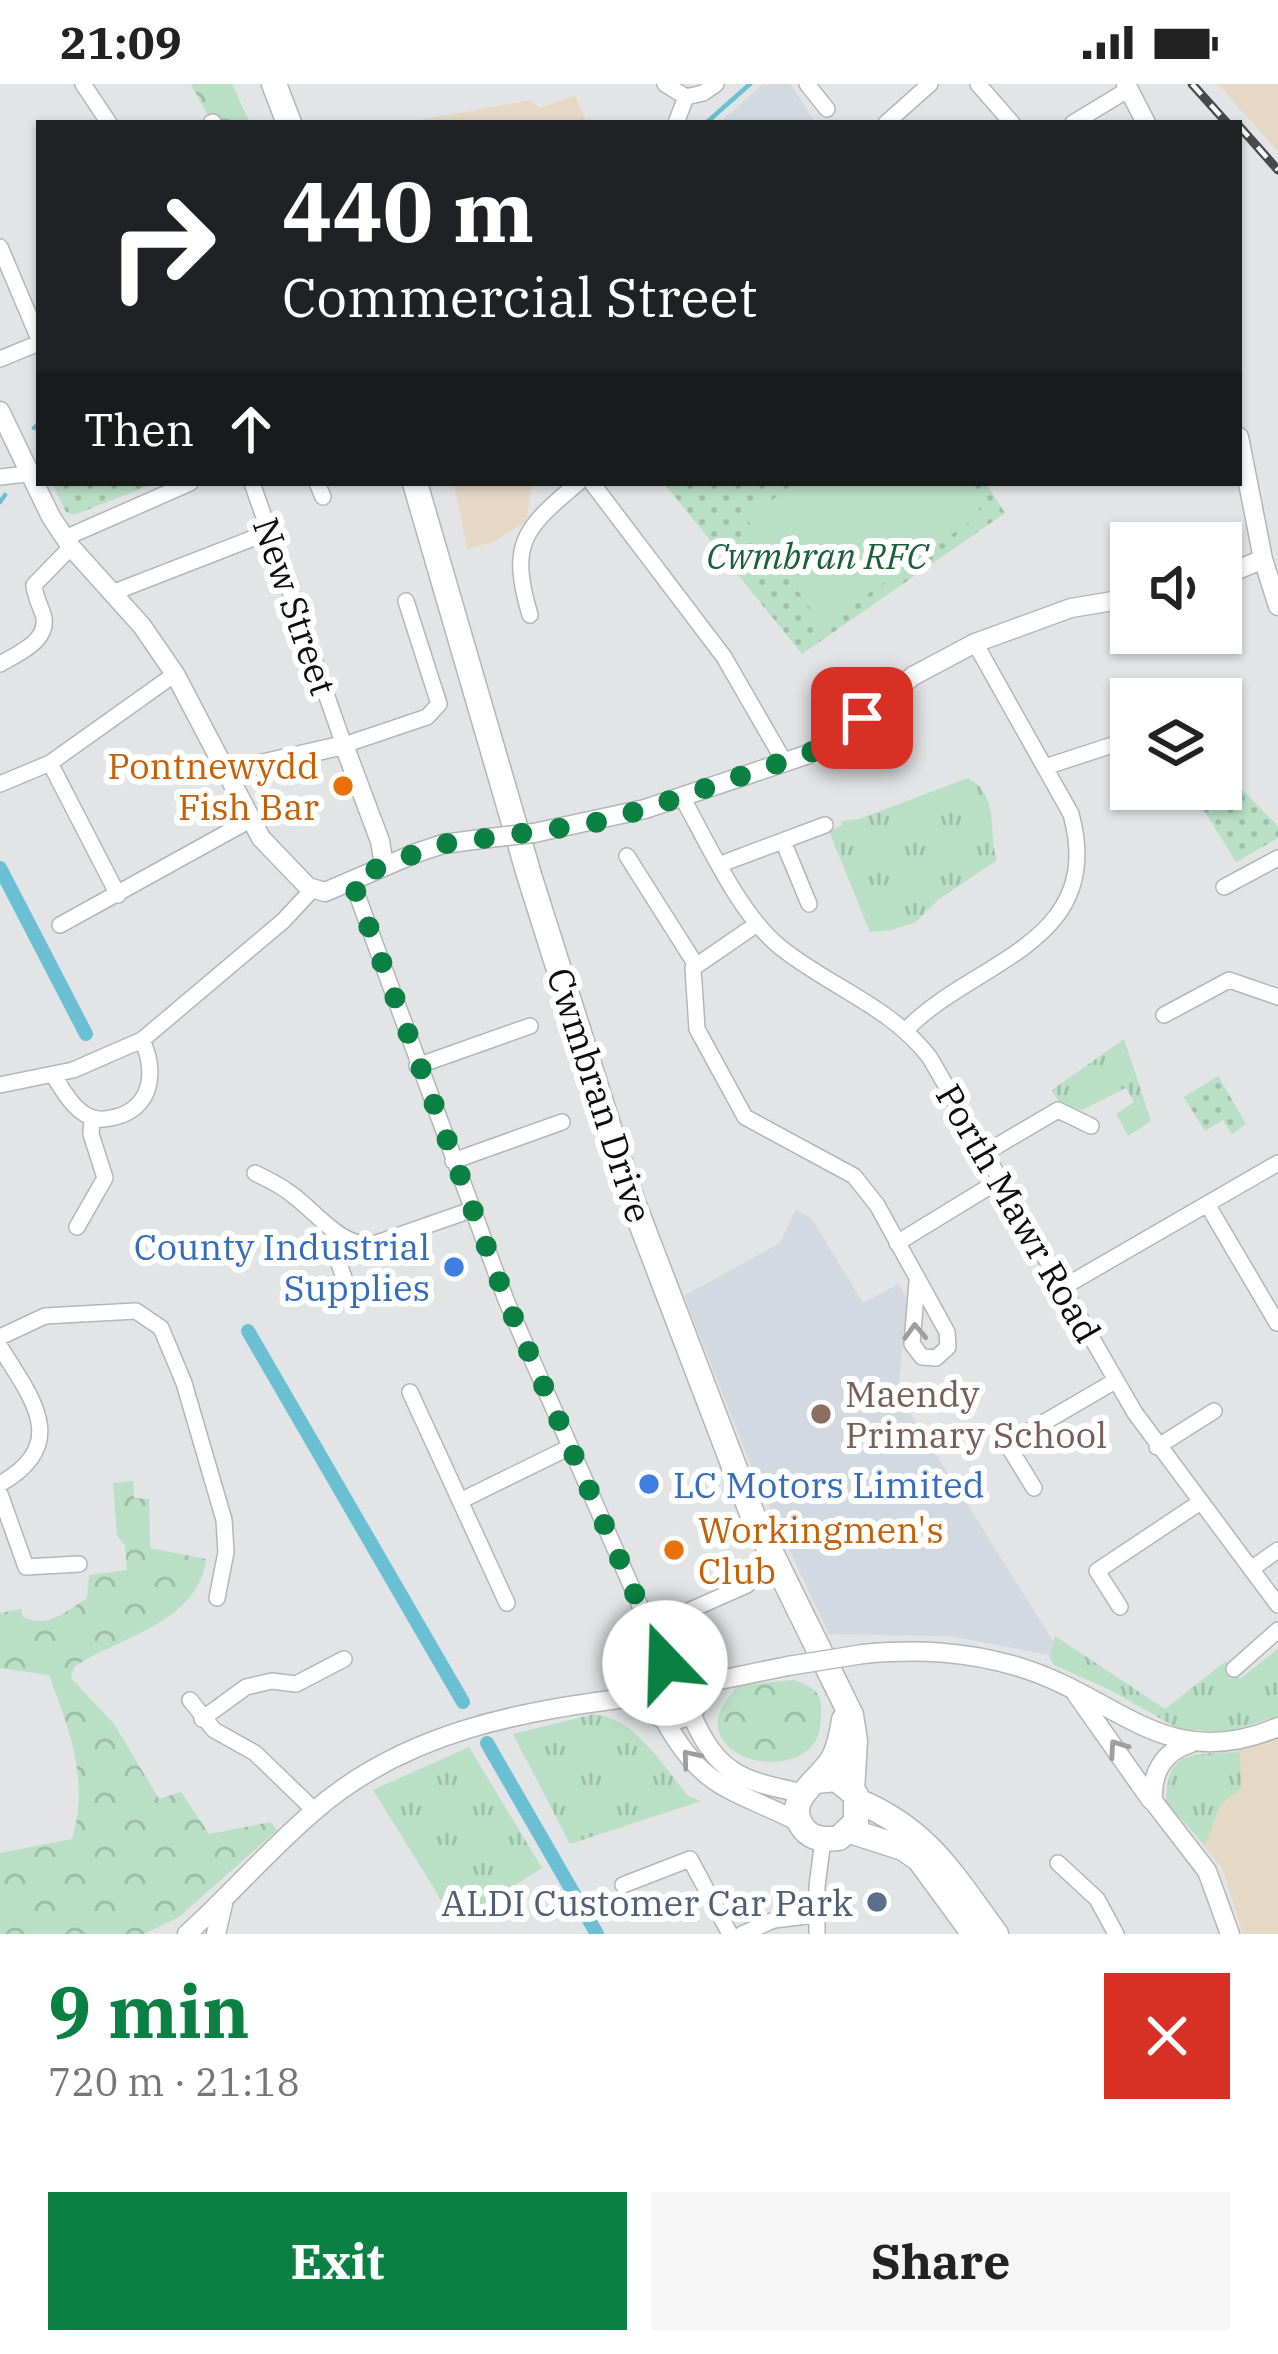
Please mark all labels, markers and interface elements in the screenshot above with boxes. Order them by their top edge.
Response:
text: 21:09 [60,13,182,71]
text: 440 m [282,156,534,265]
icon: right [84,168,240,324]
text: Commercial Street [282,262,758,332]
icon: ahead [218,396,284,462]
text: Then [84,400,194,458]
street label: New Street [243,511,347,701]
map controls [1110,522,1242,810]
button: sound [1110,522,1242,654]
park label: Cwmbran RFC [706,532,931,579]
pin [811,667,913,769]
button: layers [1110,678,1242,810]
icon: arrive [829,685,895,751]
place label: Pontnewydd Fish Bar [107,742,319,830]
marker: Pontnewydd Fish Bar [330,773,356,799]
street label: Cwmbran Drive [537,962,663,1228]
street label: Porth Mawr Road [926,1075,1112,1351]
place label: County Industrial Supplies [134,1223,430,1311]
marker: County Industrial Supplies [441,1254,467,1280]
one-way arrow [902,1322,928,1340]
place label: Maendy Primary School [845,1370,1107,1458]
marker: Maendy Primary School [808,1401,834,1427]
place label: LC Motors Limited [673,1461,985,1508]
marker: LC Motors Limited [636,1471,662,1497]
place label: Workingmen's Club [698,1506,944,1594]
marker: Workingmen's Club [661,1537,687,1563]
position arrow [602,1600,728,1726]
one-way arrow [1109,1739,1131,1761]
one-way arrow [683,1750,704,1772]
place label: ALDI Customer Car Park [441,1879,853,1926]
marker: ALDI Customer Car Park [864,1889,890,1915]
text: 9 min [48,1964,250,2058]
button: close [1104,1973,1230,2099]
text: 720 m · 21:18 [48,2056,300,2107]
button: Exit [48,2192,627,2330]
button: Share [651,2192,1230,2330]

